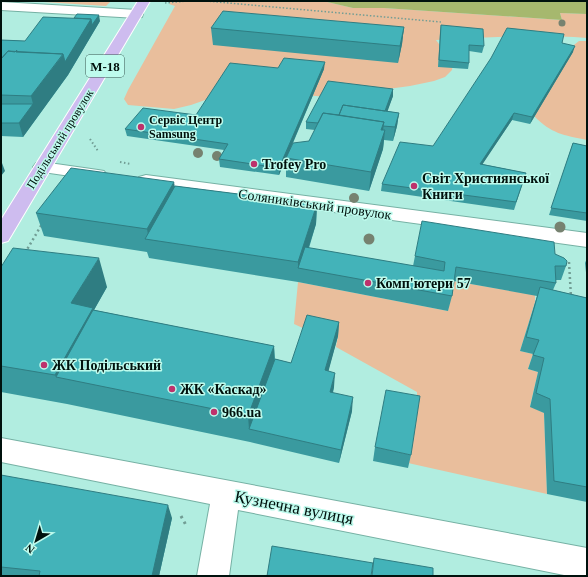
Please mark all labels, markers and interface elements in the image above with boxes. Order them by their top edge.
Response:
road number: М-18 [86,55,124,77]
street label: Подільський провулок [24,87,96,191]
place label: Сервіс Центр Samsung [149,113,223,141]
marker: Сервіс Центр Samsung [136,122,146,132]
place label: Trofey Pro [262,157,326,172]
marker: Trofey Pro [249,159,259,169]
place label: Світ Християнської Книги [422,171,549,202]
marker: Світ Християнської Книги [409,181,419,191]
street label: Соляниківський провулок [237,186,393,223]
place label: Комп'ютери 57 [376,276,471,291]
marker: Комп'ютери 57 [363,278,373,288]
place label: ЖК Подільський [52,358,161,373]
marker: ЖК Подільський [39,360,49,370]
place label: ЖК «Каскад» [180,382,267,397]
marker: ЖК «Каскад» [167,384,177,394]
place label: 966.ua [222,405,261,420]
marker: 966.ua [209,407,219,417]
street label: Кузнечна вулиця [233,487,355,528]
north arrow [16,521,56,561]
text: N [23,542,37,556]

